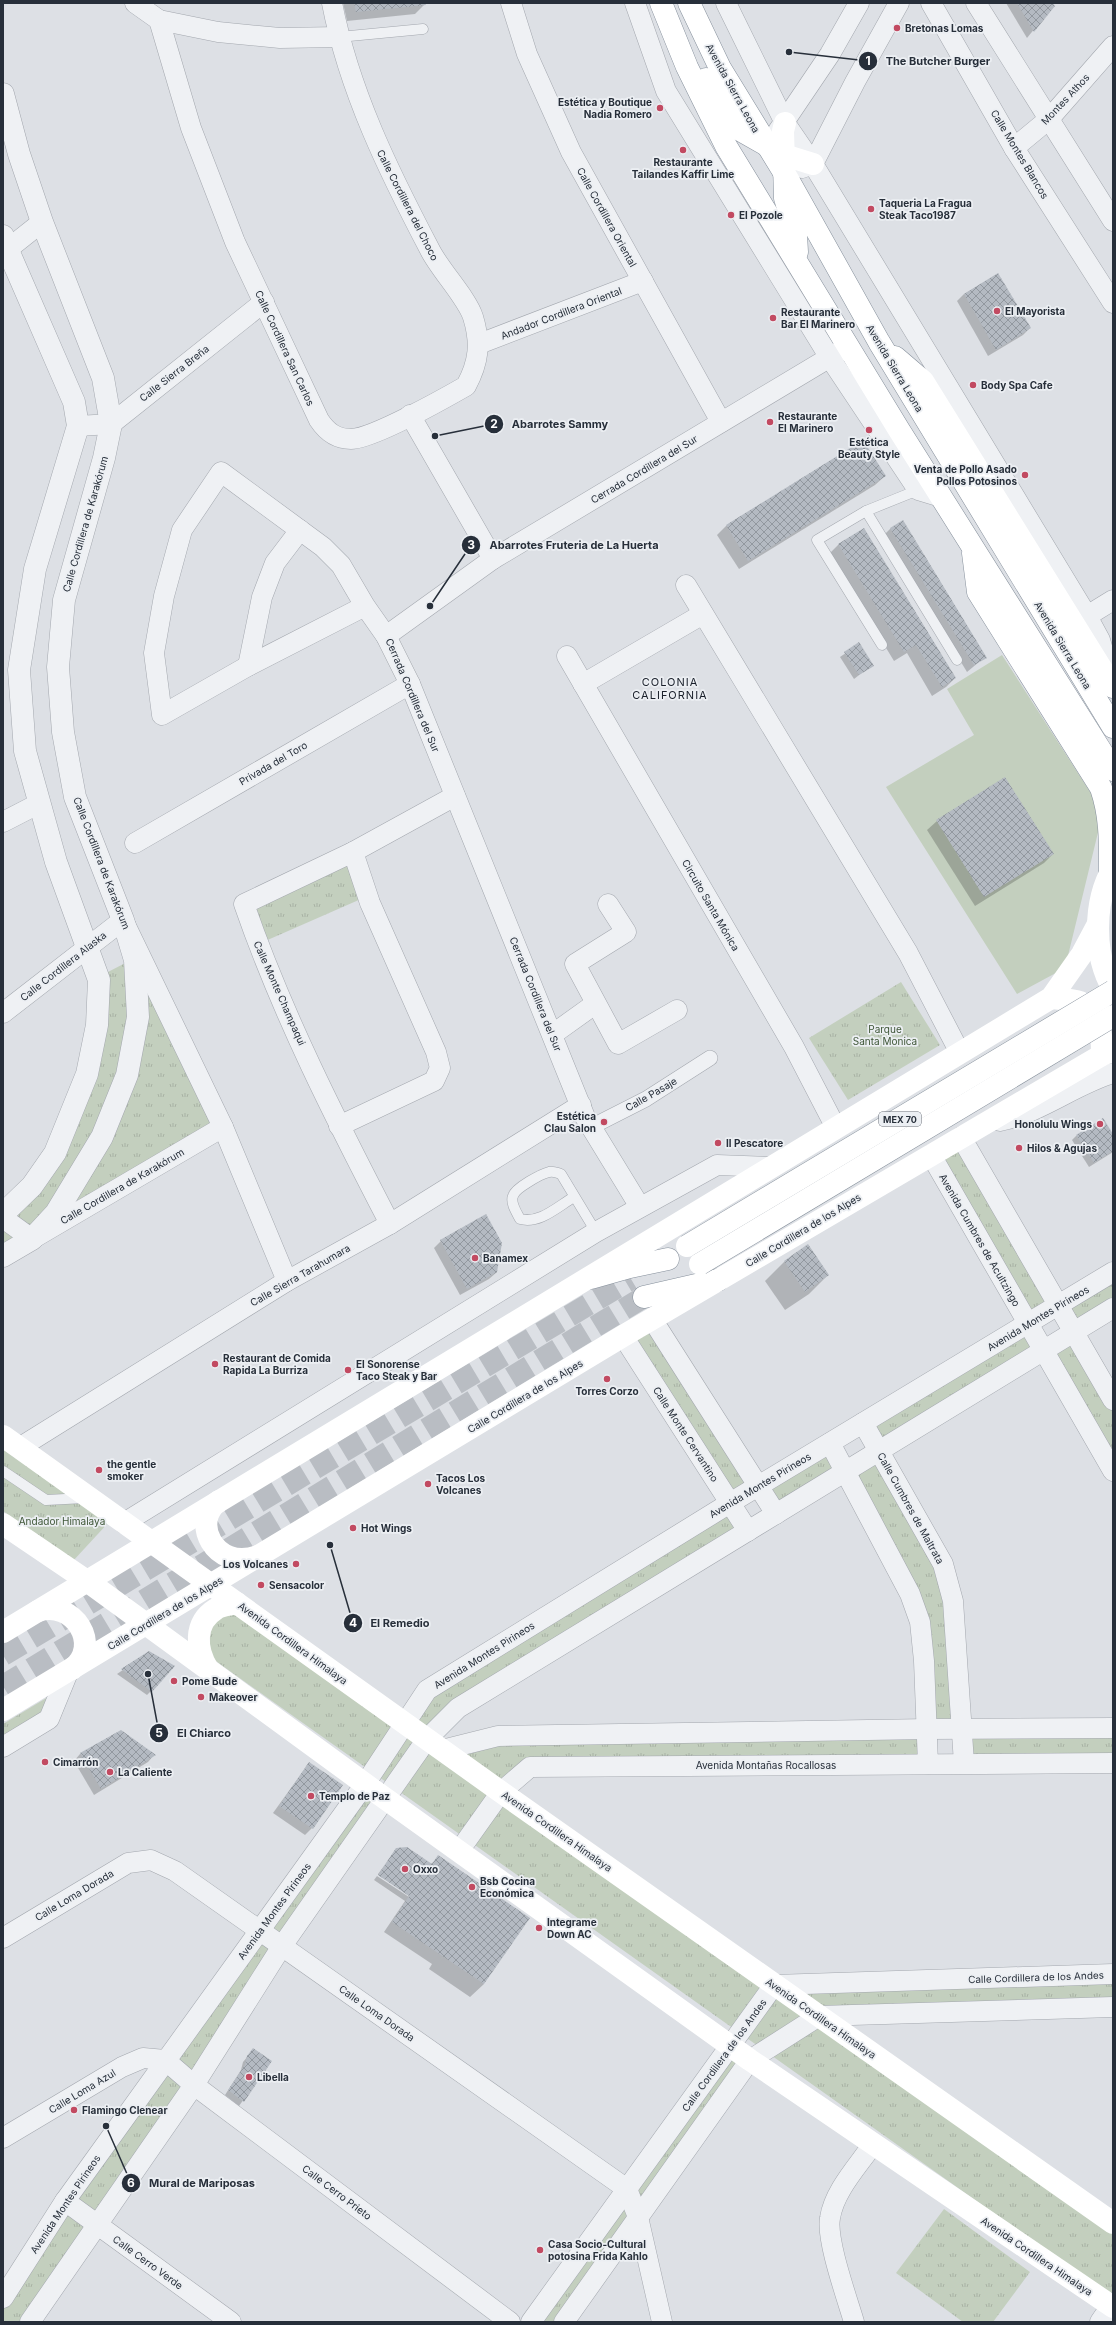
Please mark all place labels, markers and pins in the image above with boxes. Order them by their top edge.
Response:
place label: Bretonas Lomas [905,22,984,34]
marker: Bretonas Lomas [892,23,902,33]
callout: The Butcher Burger [858,50,998,73]
place label: Estética y Boutique Nadia Romero [558,96,652,120]
marker: Estética y Boutique Nadia Romero [655,103,665,113]
marker: Restaurante Tailandes Kaffir Lime [678,145,688,155]
place label: Restaurante Tailandes Kaffir Lime [632,156,734,180]
place label: Taqueria La Fragua Steak Taco1987 [879,197,972,221]
marker: Taqueria La Fragua Steak Taco1987 [866,204,876,214]
place label: El Pozole [739,209,783,221]
marker: El Pozole [726,210,736,220]
place label: El Mayorista [1005,305,1065,318]
place label: Restaurante Bar El Marinero [781,306,855,330]
marker: El Mayorista [992,306,1002,316]
marker: Restaurante Bar El Marinero [768,313,778,323]
place label: Body Spa Cafe [981,379,1053,392]
marker: Body Spa Cafe [968,380,978,390]
place label: Restaurante El Marinero [778,410,837,434]
callout: Abarrotes Sammy [484,413,616,436]
marker: Restaurante El Marinero [765,417,775,427]
marker: Estética Beauty Style [864,425,874,435]
place label: Estética Beauty Style [838,436,900,461]
place label: Venta de Pollo Asado Pollos Potosinos [914,463,1017,487]
marker: Venta de Pollo Asado Pollos Potosinos [1020,470,1030,480]
callout: Abarrotes Fruteria de La Huerta [461,533,666,556]
place label: Estética Clau Salon [544,1110,596,1134]
marker: Estética Clau Salon [599,1117,609,1127]
place label: Honolulu Wings [1015,1118,1092,1131]
marker: Honolulu Wings [1095,1119,1105,1129]
place label: Il Pescatore [726,1137,783,1149]
marker: Il Pescatore [713,1138,723,1148]
place label: Hilos & Agujas [1027,1142,1097,1155]
marker: Hilos & Agujas [1014,1143,1024,1153]
place label: Banamex [483,1252,528,1264]
marker: Banamex [470,1253,480,1263]
place label: Restaurant de Comida Rapida La Burriza [223,1352,331,1376]
place label: El Sonorense Taco Steak y Bar [356,1358,437,1383]
marker: Restaurant de Comida Rapida La Burriza [210,1359,220,1369]
marker: El Sonorense Taco Steak y Bar [343,1365,353,1375]
marker: Torres Corzo [602,1374,612,1384]
place label: Torres Corzo [575,1385,639,1397]
place label: the gentle smoker [107,1458,156,1482]
marker: the gentle smoker [94,1465,104,1475]
place label: Tacos Los Volcanes [436,1472,486,1496]
marker: Tacos Los Volcanes [423,1479,433,1489]
place label: Hot Wings [361,1522,412,1535]
marker: Hot Wings [348,1523,358,1533]
place label: Los Volcanes [223,1558,288,1570]
marker: Los Volcanes [291,1559,301,1569]
place label: Sensacolor [269,1579,324,1591]
marker: Sensacolor [256,1580,266,1590]
callout: El Remedio [343,1611,438,1634]
place label: Pome Bude [182,1675,237,1687]
marker: Pome Bude [169,1676,179,1686]
place label: Makeover [209,1691,257,1703]
marker: Makeover [196,1692,206,1702]
callout: El Chiarco [149,1722,239,1745]
place label: Cimarrón [53,1756,98,1768]
marker: Cimarrón [40,1757,50,1767]
place label: La Caliente [118,1766,172,1778]
marker: La Caliente [105,1767,115,1777]
place label: Templo de Paz [319,1790,390,1802]
marker: Templo de Paz [306,1791,316,1801]
place label: Oxxo [413,1863,438,1875]
marker: Oxxo [400,1864,410,1874]
place label: Bsb Cocina Económica [480,1875,535,1899]
marker: Bsb Cocina Económica [467,1882,477,1892]
place label: Integrame Down AC [547,1916,597,1940]
marker: Integrame Down AC [534,1923,544,1933]
place label: Libella [257,2071,289,2083]
marker: Libella [244,2072,254,2082]
place label: Flamingo Clenear [82,2104,168,2117]
marker: Flamingo Clenear [69,2105,79,2115]
callout: Mural de Mariposas [121,2172,263,2195]
place label: Casa Socio-Cultural potosina Frida Kahlo [548,2238,648,2262]
marker: Casa Socio-Cultural potosina Frida Kahlo [535,2245,545,2255]

